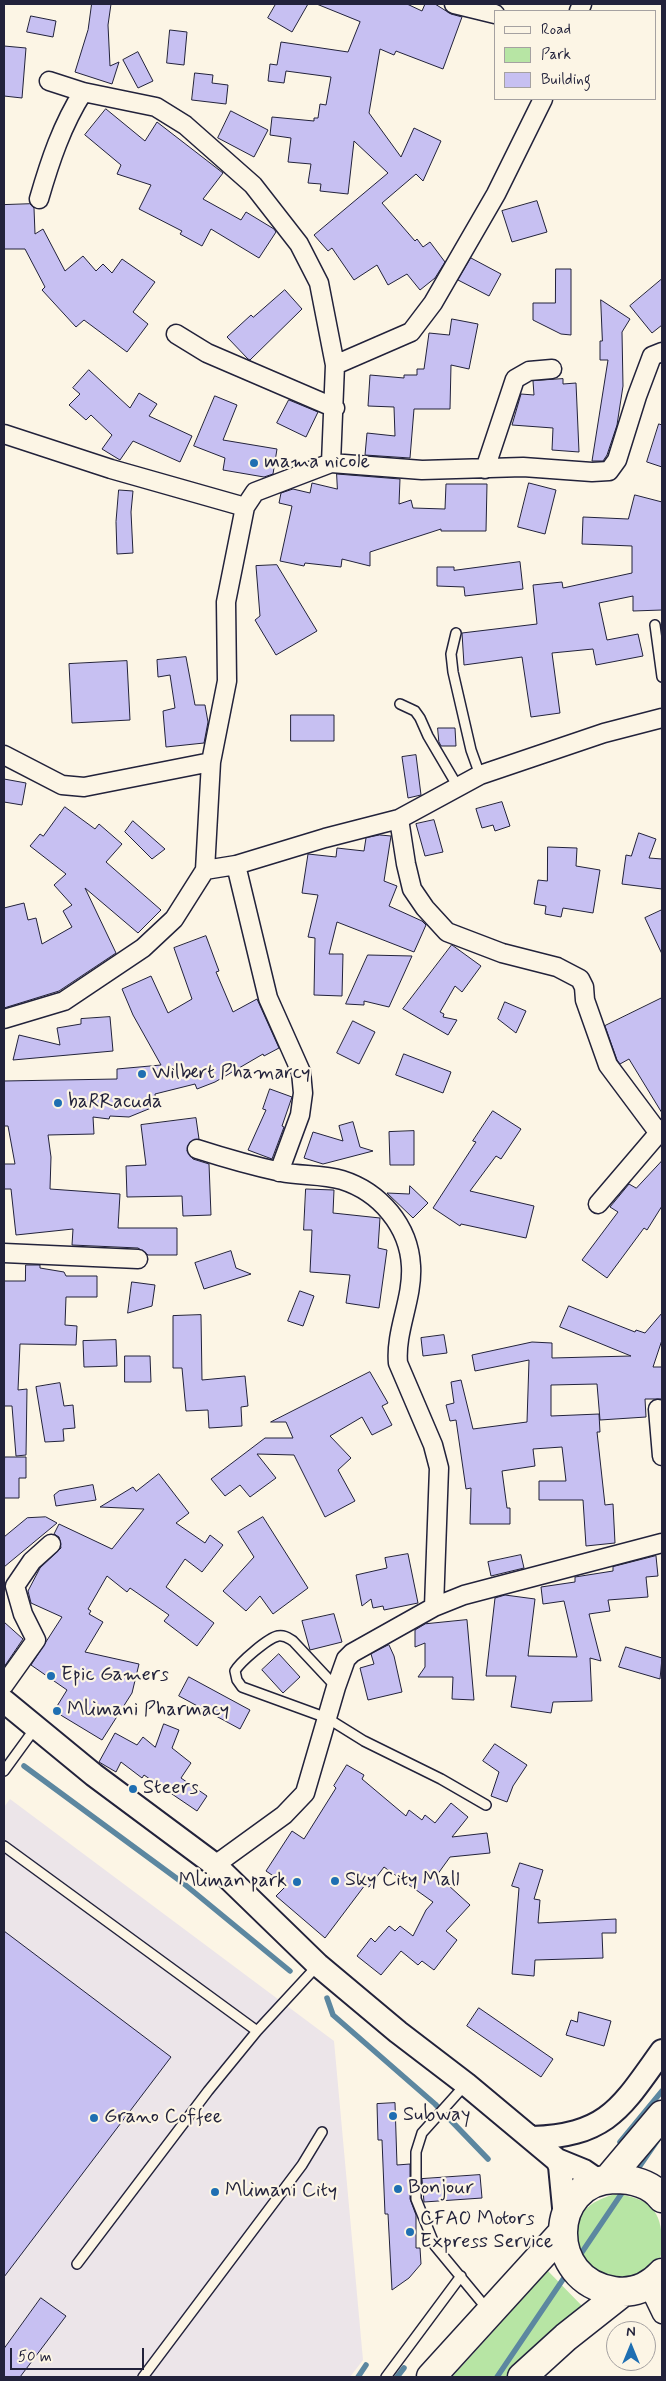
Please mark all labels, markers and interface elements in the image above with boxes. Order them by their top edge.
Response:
legend [493,10,656,100]
text: Road [541,20,571,40]
text: Park [541,45,571,65]
text: Building [541,70,591,90]
place label: mama nicole [264,451,370,475]
marker: mama nicole [248,457,260,469]
place label: Wilbert Phamarcy [152,1062,311,1086]
marker: Wilbert Phamarcy [136,1068,148,1080]
place label: baRRacuda [68,1091,162,1115]
marker: baRRacuda [52,1097,64,1109]
place label: Epic Gamers [61,1664,169,1688]
marker: Epic Gamers [45,1670,57,1682]
place label: Mlimani Pharmacy [67,1699,229,1723]
marker: Mlimani Pharmacy [51,1705,63,1717]
place label: Steers [143,1777,199,1801]
marker: Steers [127,1783,139,1795]
place label: Sky City Mall [345,1869,460,1893]
place label: Mliman park [178,1870,287,1894]
marker: Sky City Mall [329,1875,341,1887]
marker: Mliman park [291,1876,303,1888]
place label: Subway [403,2104,470,2128]
place label: Grano Coffee [104,2106,222,2130]
marker: Subway [387,2110,399,2122]
marker: Grano Coffee [88,2112,100,2124]
place label: Bonjour [408,2177,474,2201]
place label: Mlimani City [225,2180,337,2204]
marker: Bonjour [392,2183,404,2195]
marker: Mlimani City [209,2186,221,2198]
place label: CFAO Motors Express Service [420,2208,553,2255]
marker: CFAO Motors Express Service [404,2226,416,2238]
north arrow [606,2321,656,2371]
text: N [626,2323,636,2341]
scale bar [12,2338,146,2370]
text: 50 m [18,2347,52,2367]

